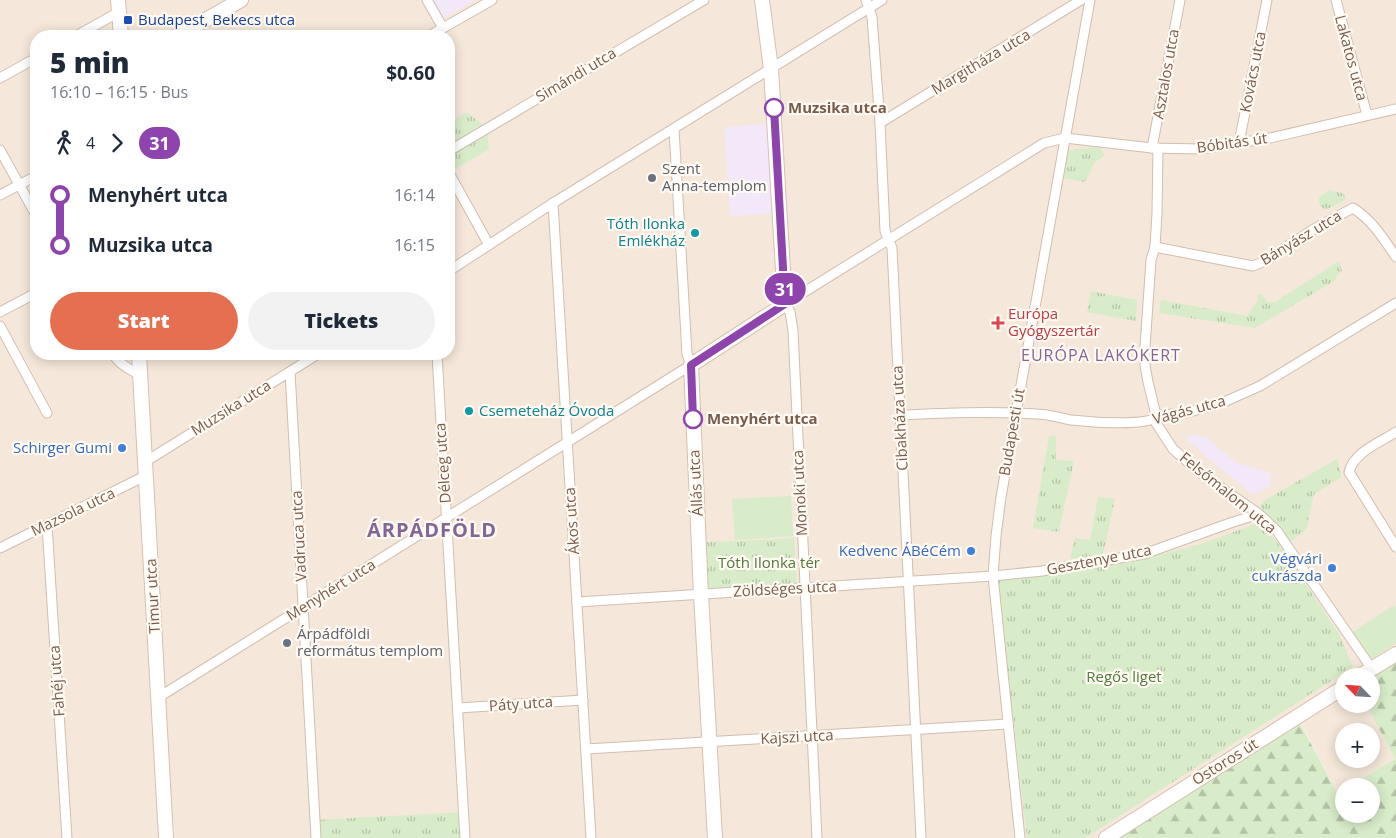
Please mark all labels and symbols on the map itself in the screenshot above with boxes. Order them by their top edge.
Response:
place label: Budapest, Bekecs utca [138,9,295,29]
street label: Lakatos utca [1331,13,1373,103]
marker: Budapest, Bekecs utca [122,14,134,26]
street label: Margitháza utca [927,24,1034,99]
street label: Asztalos utca [1147,27,1183,121]
street label: Kovács utca [1234,29,1270,114]
street label: Simándi utca [532,42,619,106]
place label: Muzsika utca [788,97,887,117]
marker: Muzsika utca [764,98,784,118]
street label: Bóbitás út [1195,127,1268,157]
place label: Szent Anna-templom [662,158,767,195]
marker: Szent Anna-templom [646,172,658,184]
street label: Bányász utca [1256,205,1345,269]
place label: Tóth Ilonka Emlékház [607,213,685,250]
marker: Tóth Ilonka Emlékház [689,227,701,239]
line badge: 31 [762,273,808,305]
place label: Európa Gyógyszertár [1008,303,1100,340]
marker: Európa Gyógyszertár [992,317,1004,329]
district label: EURÓPA LAKÓKERT [1021,344,1181,366]
street label: Cibakháza utca [886,365,912,471]
street label: Muzsika utca [187,375,274,440]
street label: Budapesti út [993,386,1029,477]
street label: Vágás utca [1150,390,1227,428]
place label: Csemeteház Óvoda [479,400,614,420]
marker: Csemeteház Óvoda [463,405,475,417]
place label: Menyhért utca [707,408,817,428]
marker: Menyhért utca [683,409,703,429]
street label: Délceg utca [429,422,455,504]
place label: Schirger Gumi [13,437,112,457]
marker: Schirger Gumi [116,442,128,454]
street label: Felsőmalom utca [1176,447,1281,537]
street label: Állás utca [683,449,707,517]
street label: Monoki utca [787,449,811,537]
street label: Mazsola utca [27,482,118,540]
street label: Ákos utca [559,487,583,555]
street label: Vadruca utca [286,490,310,582]
district label: ÁRPÁDFÖLD [367,516,497,543]
street label: Gesztenye utca [1045,539,1153,579]
place label: Kedvenc ÁBéCém [839,540,961,560]
marker: Kedvenc ÁBéCém [965,545,977,557]
place label: Végvári cukrászda [1252,548,1322,585]
park label: Tóth Ilonka tér [718,552,820,572]
street label: Menyhért utca [282,554,379,625]
street label: Timur utca [140,558,164,634]
marker: Végvári cukrászda [1326,562,1338,574]
street label: Zöldséges utca [733,575,837,601]
place label: Árpádföldi református templom [297,623,443,660]
marker: Árpádföldi református templom [281,637,293,649]
street label: Fahéj utca [44,645,68,717]
park label: Regős liget [1086,666,1162,686]
north arrow [1335,668,1380,712]
street label: Páty utca [488,691,554,715]
street label: Kajszi utca [760,724,834,748]
street label: Ostoros út [1188,733,1261,789]

